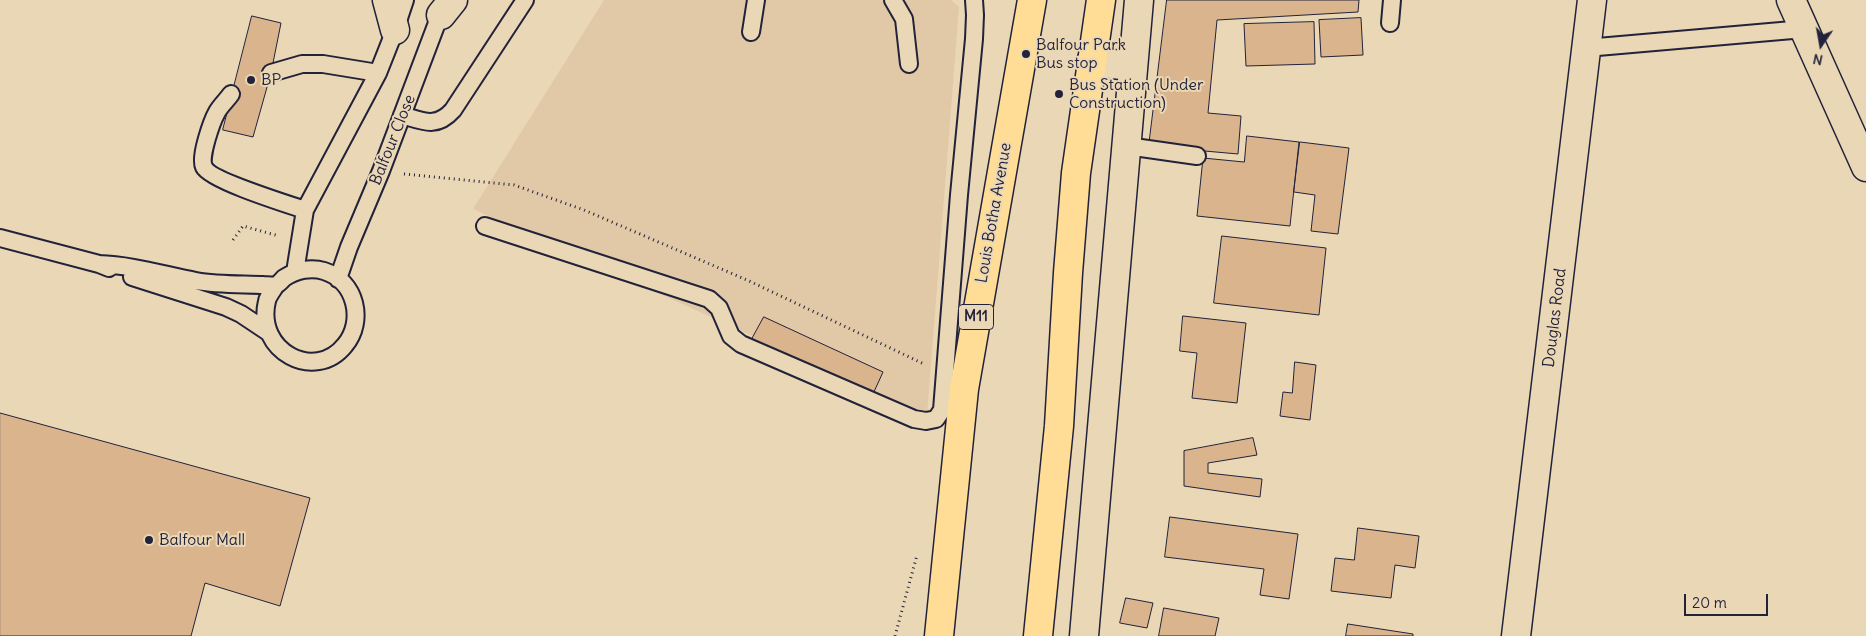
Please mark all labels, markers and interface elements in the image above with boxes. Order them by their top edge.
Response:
north arrow [1796,20,1846,70]
place label: Balfour Park Bus stop [1036,35,1126,73]
marker: Balfour Park Bus stop [1020,48,1032,60]
text: N [1811,50,1824,69]
place label: BP [261,70,281,90]
marker: BP [245,74,257,86]
place label: Bus Station (Under Construction) [1069,75,1203,113]
marker: Bus Station (Under Construction) [1053,88,1065,100]
street label: Balfour Close [366,92,420,188]
street label: Louis Botha Avenue [972,141,1016,285]
street label: Douglas Road [1539,267,1571,369]
road number: M11 [958,304,994,330]
place label: Balfour Mall [159,530,245,550]
marker: Balfour Mall [143,534,155,546]
scale bar [1686,584,1770,616]
text: 20 m [1692,593,1727,612]

